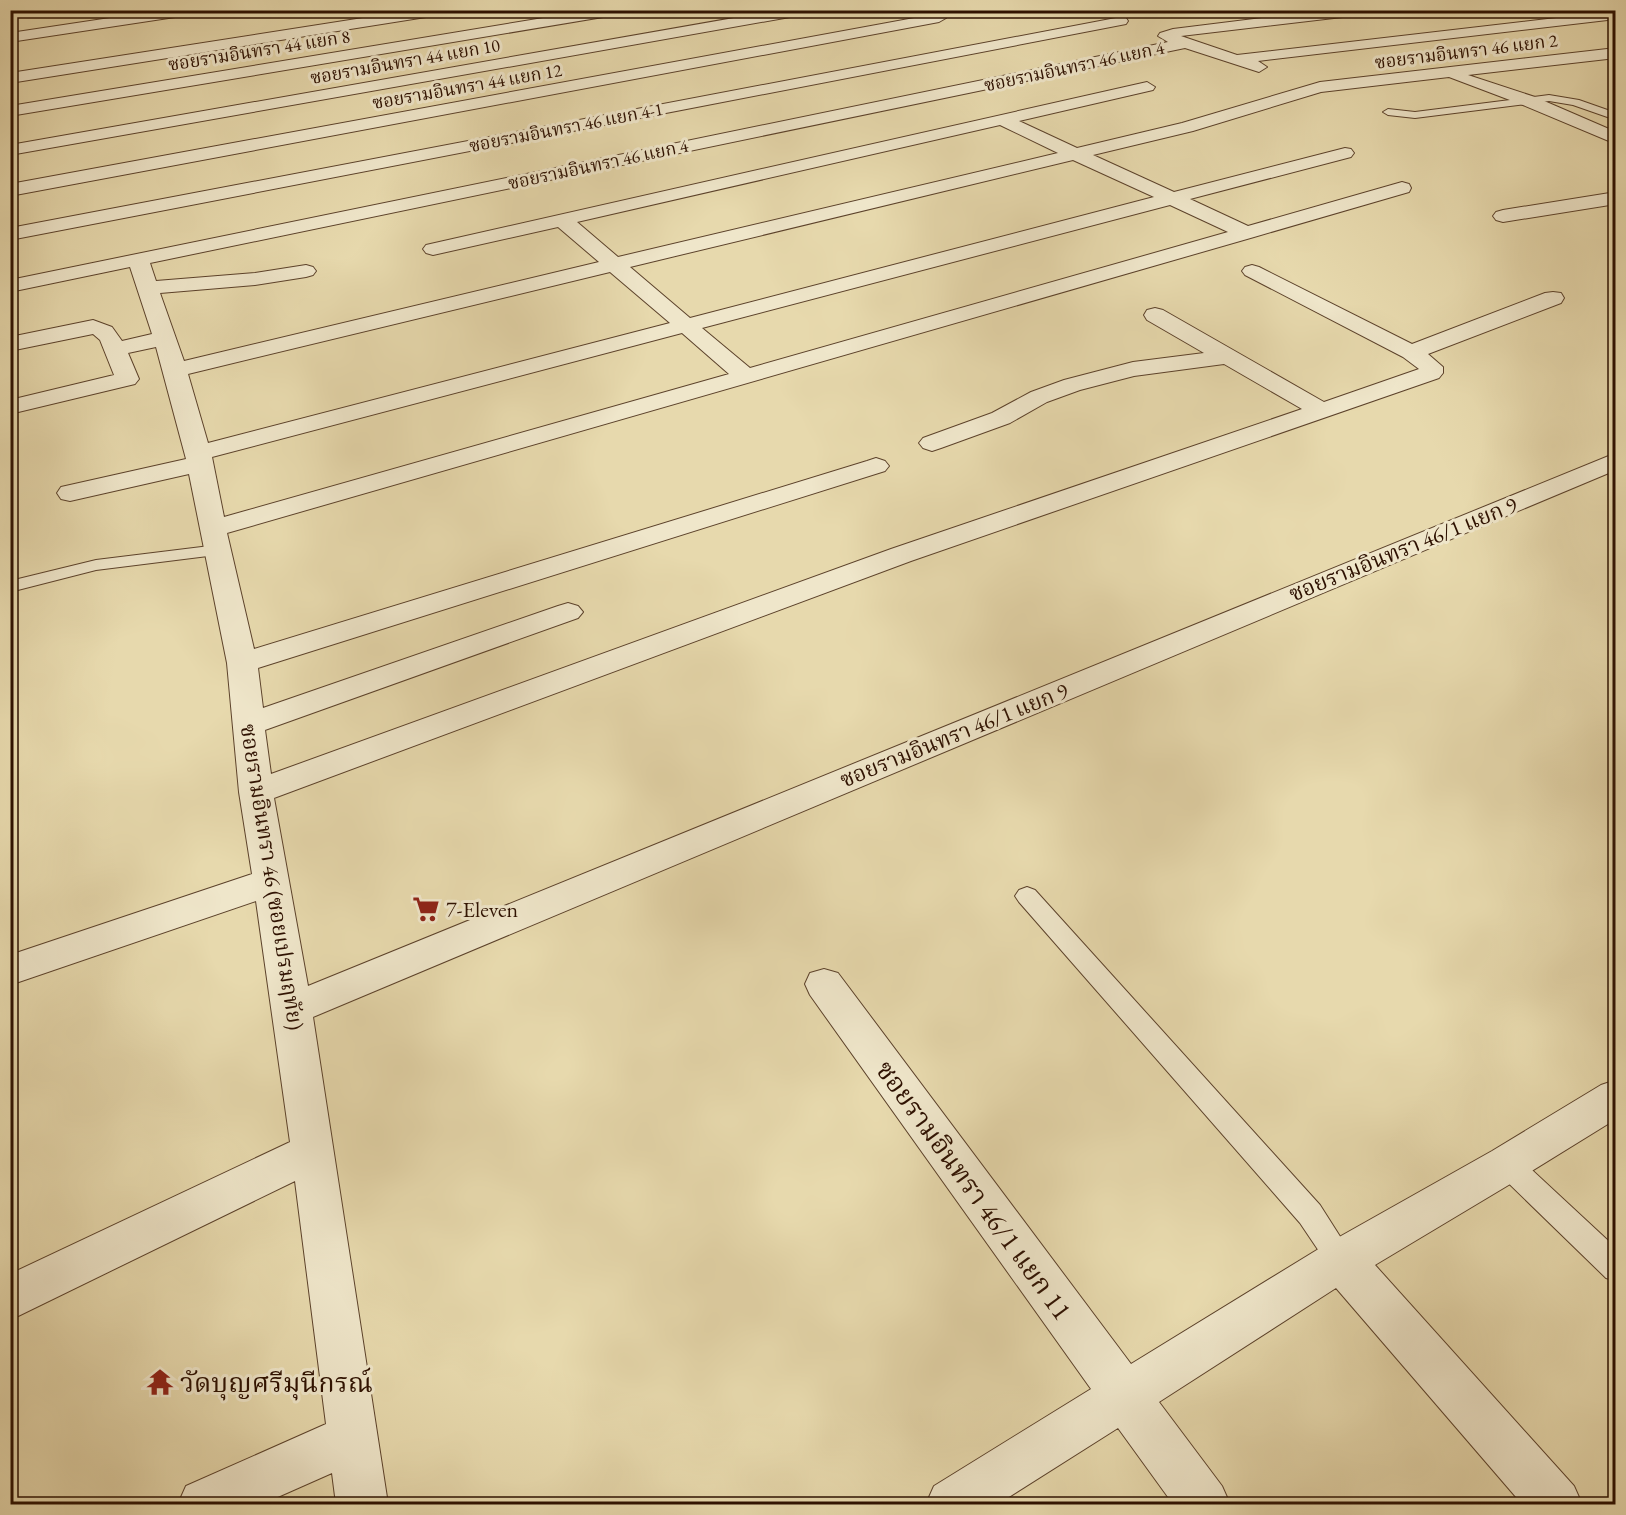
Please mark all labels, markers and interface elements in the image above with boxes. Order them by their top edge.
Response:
street label: ซอยรามอินทรา 44 แยก 8 [166,24,352,76]
street label: ซอยรามอินทรา 46 แยก 2 [1373,28,1559,74]
street label: ซอยรามอินทรา 44 แยก 10 [308,33,502,89]
street label: ซอยรามอินทรา 46 แยก 4 [982,36,1167,96]
street label: ซอยรามอินทรา 44 แยก 12 [370,58,564,114]
street label: ซอยรามอินทรา 46 แยก 4-1 [467,97,665,157]
street label: ซอยรามอินทรา 46 แยก 4 [506,134,691,194]
street label: ซอยรามอินทรา 46/1 แยก 9 [1284,490,1522,608]
street label: ซอยรามอินทรา 46/1 แยก 9 [835,676,1073,794]
street label: ซอยรามอินทรา 46 (ซอยเปรมฤทัย) [233,722,311,1032]
supermarket icon: 7-Eleven [411,894,441,924]
place label: 7-Eleven [446,895,519,924]
street label: ซอยรามอินทรา 46/1 แยก 11 [868,1053,1080,1327]
place label: วัดบุญศรีมุนีกรณ์ [180,1365,373,1401]
temple icon: วัดบุญศรีมุนีกรณ์ [145,1367,175,1397]

